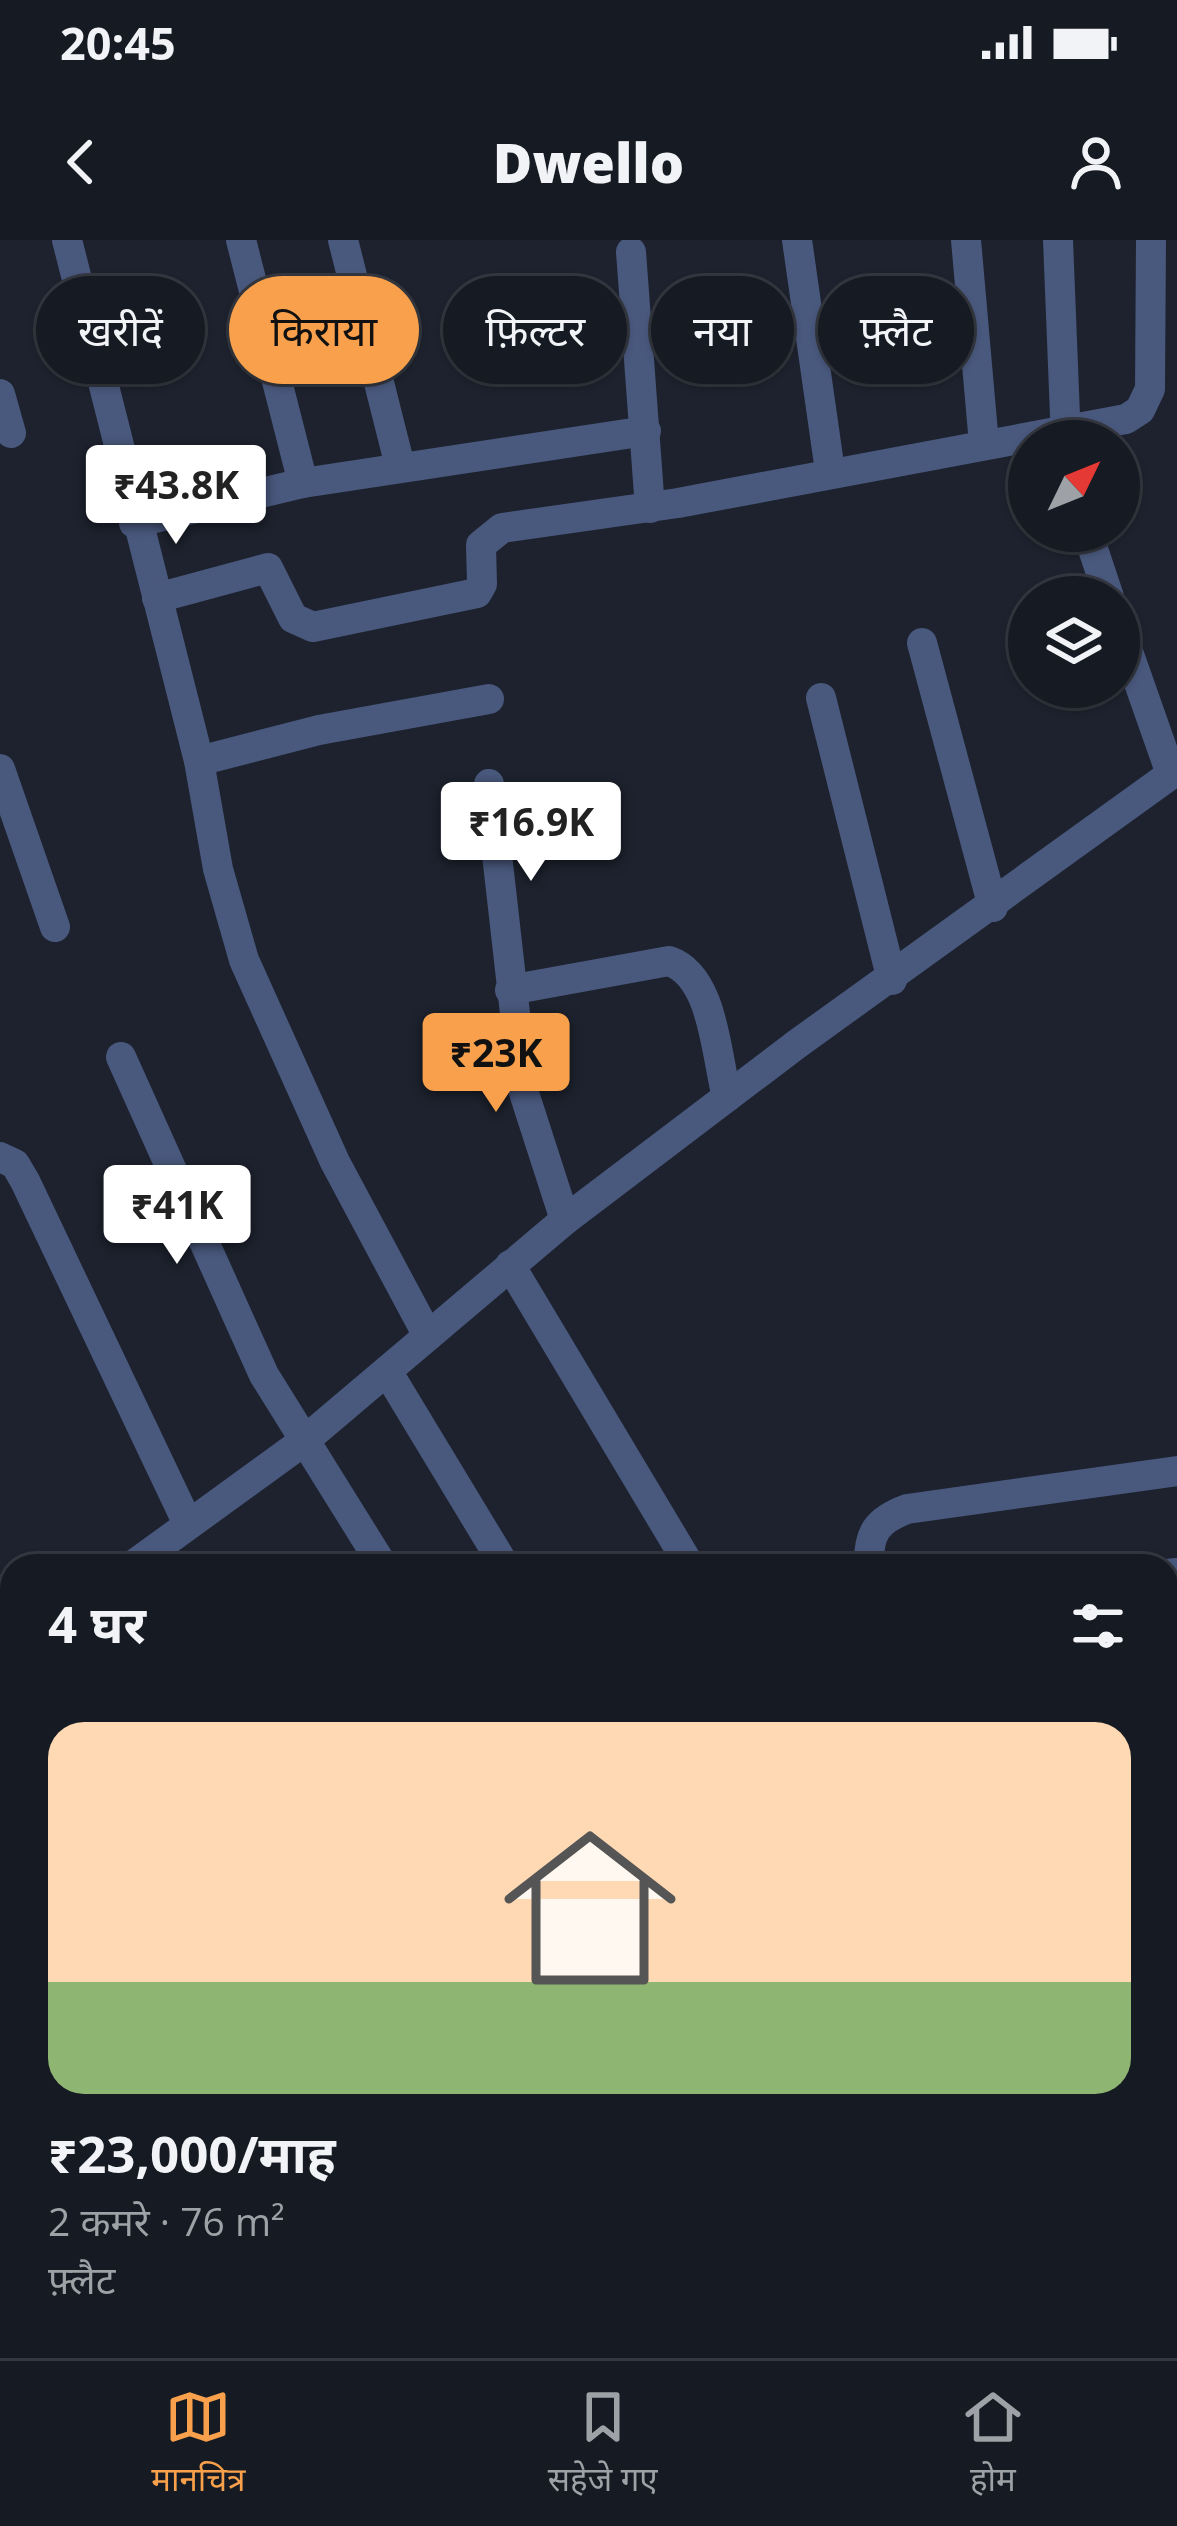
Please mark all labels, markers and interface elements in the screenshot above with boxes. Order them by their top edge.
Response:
text: 20:45 [60,12,176,73]
text: Dwello [493,125,684,199]
icon: back [48,129,114,195]
icon: person [1063,129,1129,195]
chip: खरीदें [36,276,205,384]
chip: किराया [229,276,419,384]
chip: फ़िल्टर [443,276,627,384]
chip: नया [651,276,794,384]
chip: फ़्लैट [818,276,974,384]
north arrow [1008,420,1140,552]
map controls [1008,420,1140,708]
pin: ₹43.8K [78,445,274,547]
text: ₹43.8K [113,457,239,510]
button: layers [1008,576,1140,708]
pin: ₹16.9K [433,782,629,884]
text: ₹16.9K [468,794,594,847]
pin: ₹23K [425,1013,567,1115]
text: ₹23K [450,1025,542,1078]
pin: ₹41K [106,1165,248,1267]
text: ₹41K [131,1177,223,1230]
text: 4 घर [48,1588,146,1658]
icon: filters [1065,1593,1131,1659]
icon: home [482,1800,698,2016]
text: ₹23,000/माह [48,2118,336,2188]
text: 2 कमरे · 76 m² [48,2194,285,2247]
text: फ़्लैट [48,2252,115,2305]
tab: मानचित्र [151,2384,245,2504]
tab: सहेजे गए [548,2384,658,2504]
tab: होम [960,2384,1026,2504]

